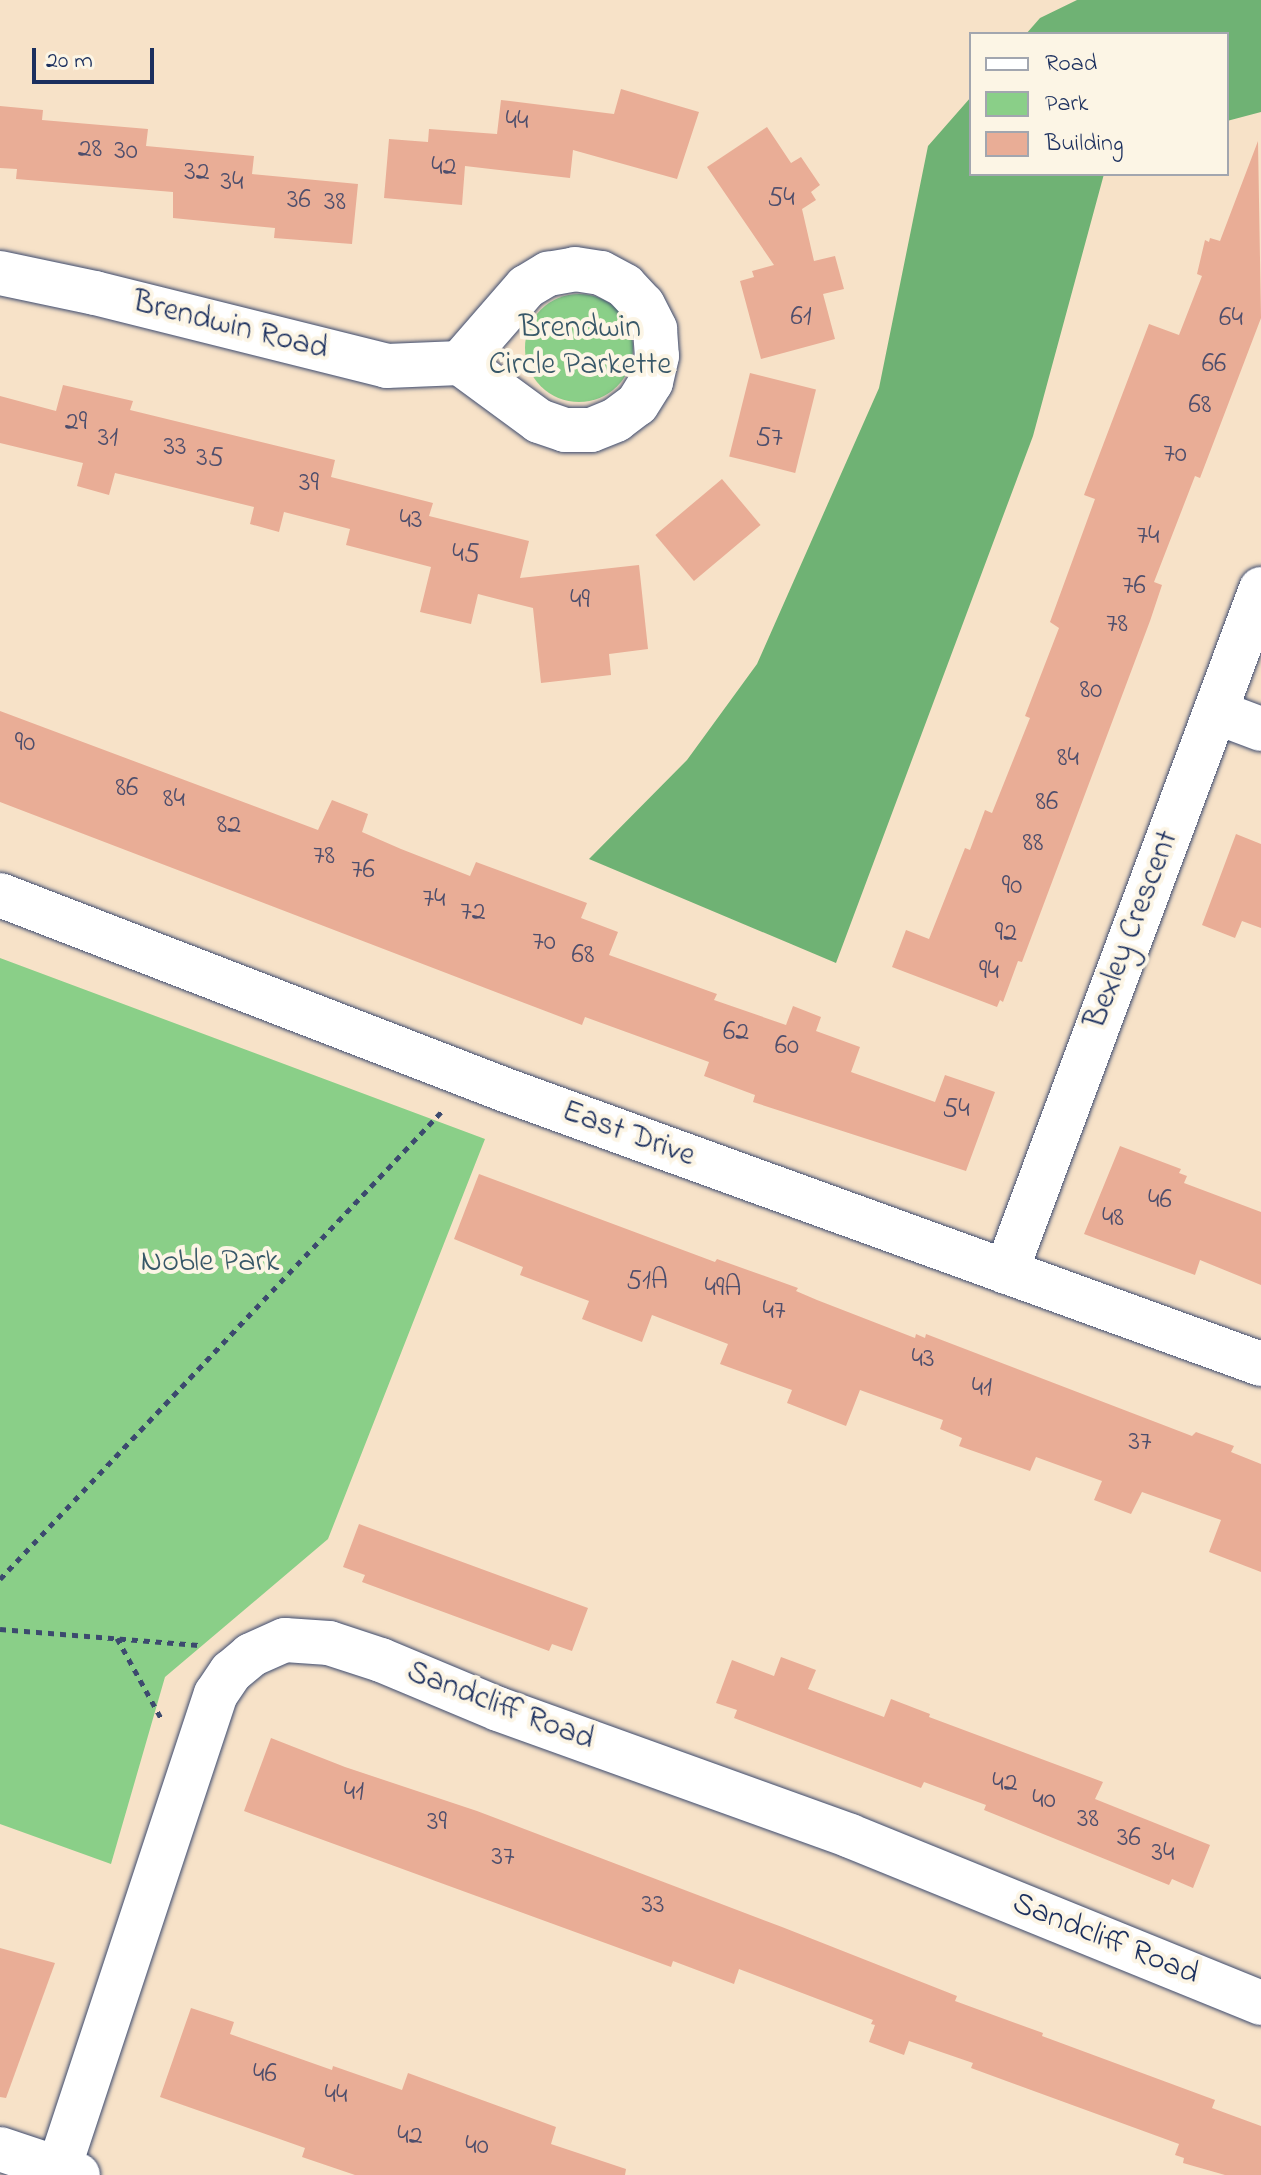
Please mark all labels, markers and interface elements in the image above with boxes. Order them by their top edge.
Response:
scale bar [36,32,158,82]
legend [969,32,1229,176]
text: 20 m [46,44,93,79]
text: Road [1045,47,1097,82]
text: Park [1045,87,1088,122]
house number: 44 [505,105,529,139]
text: Building [1045,127,1124,162]
house number: 28 [78,133,102,167]
house number: 30 [114,135,138,169]
house number: 42 [431,151,457,185]
house number: 32 [184,156,210,190]
house number: 34 [220,166,244,200]
house number: 54 [767,182,795,216]
house number: 36 [287,184,311,218]
house number: 38 [324,186,346,220]
street label: Brendwin Road [128,284,332,370]
house number: 61 [790,301,812,335]
house number: 64 [1219,302,1243,336]
park label: Brendwin Circle Parkette [488,311,672,386]
house number: 66 [1202,348,1226,382]
house number: 68 [1189,389,1211,423]
house number: 29 [65,406,87,440]
house number: 31 [98,422,118,456]
house number: 57 [755,422,783,456]
house number: 33 [163,431,187,465]
house number: 70 [1163,438,1187,472]
house number: 35 [196,442,224,476]
house number: 39 [299,467,319,501]
house number: 43 [399,504,423,538]
house number: 74 [1136,520,1160,554]
house number: 45 [452,538,480,572]
house number: 76 [1122,570,1146,604]
house number: 49 [570,584,590,618]
house number: 78 [1106,608,1128,642]
house number: 80 [1080,674,1102,708]
house number: 90 [15,727,35,761]
house number: 84 [1057,742,1079,776]
house number: 86 [116,772,138,806]
house number: 84 [163,783,185,817]
house number: 86 [1036,786,1058,820]
house number: 82 [217,809,241,843]
street label: Bexley Crescent [1078,826,1188,1034]
house number: 88 [1023,827,1043,861]
house number: 78 [313,840,335,874]
house number: 76 [351,854,375,888]
house number: 90 [1002,870,1022,904]
house number: 74 [422,883,446,917]
house number: 72 [460,896,486,930]
house number: 92 [995,917,1017,951]
house number: 70 [532,926,556,960]
house number: 68 [572,939,594,973]
house number: 94 [979,955,999,989]
house number: 62 [723,1016,749,1050]
house number: 60 [775,1030,799,1064]
street label: East Drive [556,1093,700,1177]
house number: 54 [942,1093,970,1127]
house number: 46 [1148,1184,1172,1218]
house number: 48 [1102,1202,1124,1236]
park label: Noble Park [141,1244,279,1282]
house number: 51A [626,1265,668,1299]
house number: 49A [704,1272,742,1306]
house number: 47 [762,1295,786,1329]
house number: 43 [911,1343,935,1377]
house number: 41 [972,1372,992,1406]
house number: 37 [1128,1426,1152,1460]
street label: Sandcliff Road [401,1654,599,1760]
house number: 42 [992,1767,1018,1801]
house number: 41 [344,1776,364,1810]
house number: 40 [1032,1784,1056,1818]
house number: 38 [1077,1803,1099,1837]
house number: 39 [427,1806,447,1840]
house number: 36 [1117,1822,1141,1856]
house number: 34 [1151,1837,1175,1871]
house number: 37 [491,1841,515,1875]
street label: Sandcliff Road [1006,1885,1204,1995]
house number: 33 [641,1889,665,1923]
house number: 46 [253,2058,277,2092]
house number: 44 [324,2079,348,2113]
house number: 42 [397,2120,423,2154]
house number: 40 [465,2130,489,2164]

